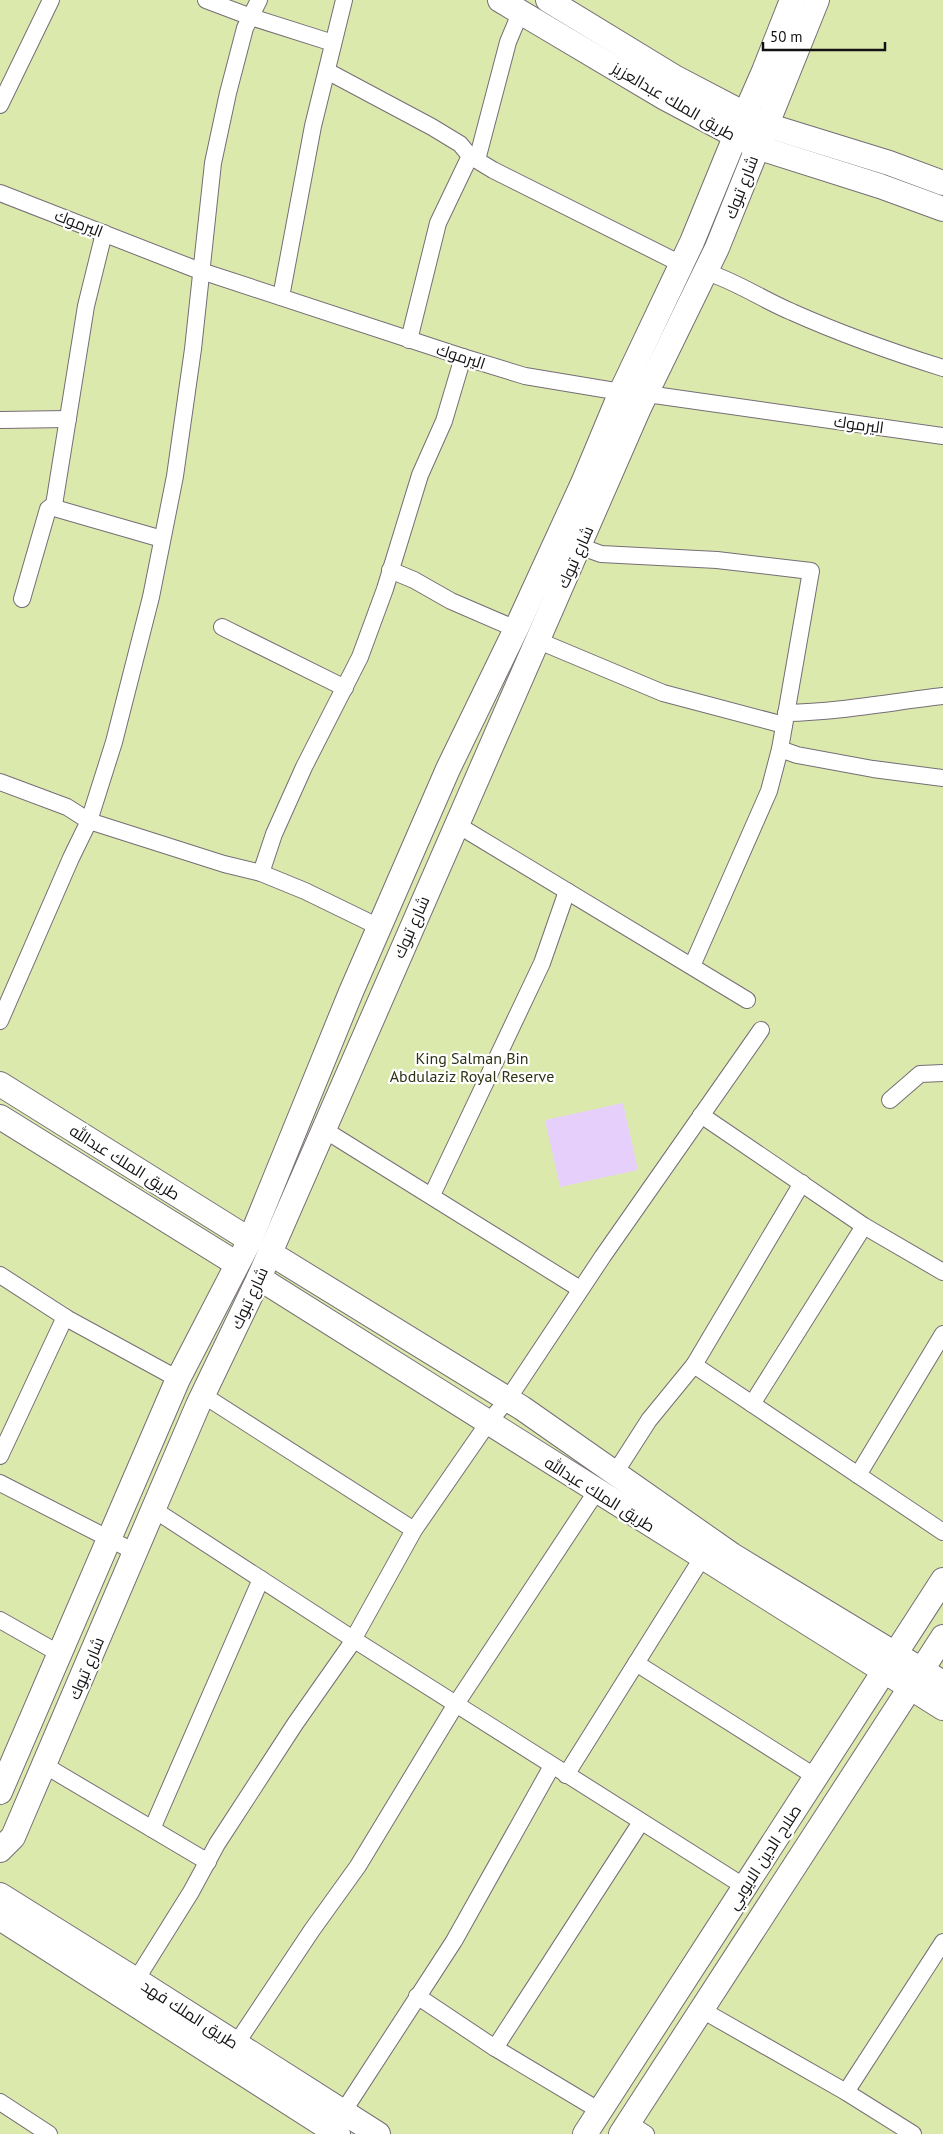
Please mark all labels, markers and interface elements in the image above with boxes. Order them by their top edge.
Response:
scale bar [763,20,886,52]
text: 50 m [770,27,803,46]
street label: طريق الملك عبدالعزيز [607,57,739,145]
street label: شارع تبوك [720,153,764,222]
street label: اليرموك [52,205,106,241]
street label: اليرموك [434,339,488,373]
street label: اليرموك [833,411,885,437]
street label: شارع تبوك [552,523,599,592]
street label: شارع تبوك [388,893,435,962]
park label: King Salman Bin Abdulaziz Royal Reserve [390,1048,554,1086]
street label: طريق الملك عبدالله [66,1120,184,1205]
street label: شارع تبوك [226,1264,274,1333]
street label: طريق الملك عبدالله [541,1452,659,1537]
street label: شارع تبوك [64,1634,110,1703]
street label: صلاح الدين الايوبي [723,1801,809,1915]
street label: طريق الملك فهد [137,1975,242,2054]

